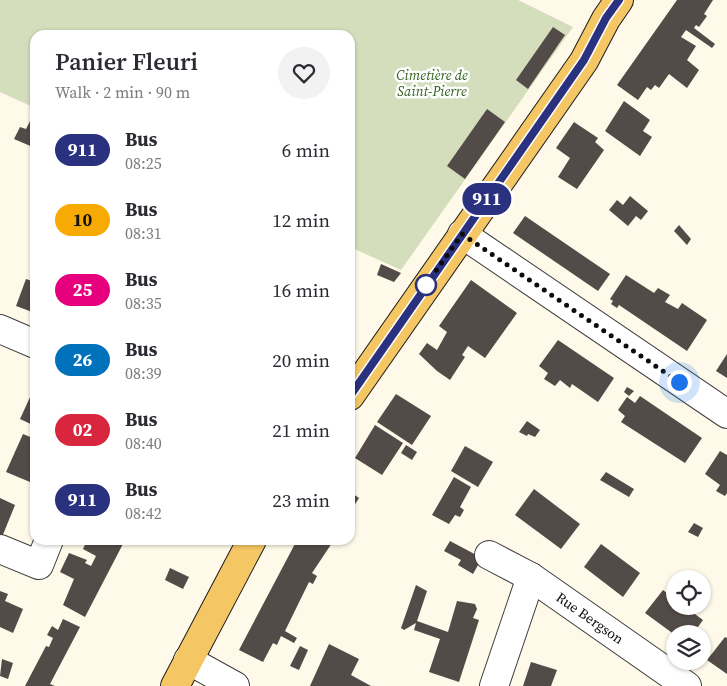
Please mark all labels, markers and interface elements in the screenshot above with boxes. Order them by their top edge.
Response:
text: Panier Fleuri [55,45,198,78]
button: heart [278,47,330,99]
park label: Cimetière de Saint-Pierre [396,65,468,101]
text: Walk · 2 min · 90 m [55,81,190,103]
text: Bus [125,126,157,152]
text: 911 [68,137,97,162]
text: 6 min [282,137,330,163]
text: 08:25 [125,152,162,174]
line badge: 911 [458,183,516,215]
text: 911 [472,186,502,211]
text: Bus [125,196,157,222]
text: 10 [73,207,92,232]
text: 12 min [272,207,330,233]
text: 08:31 [125,222,162,244]
text: Bus [125,266,157,292]
unlabelled marker [415,274,437,296]
text: 25 [73,277,92,302]
text: 16 min [272,277,330,303]
text: 08:35 [125,292,162,314]
text: Bus [125,336,157,362]
text: 26 [73,347,92,372]
text: 20 min [272,347,330,373]
text: 08:39 [125,362,162,384]
your location [667,370,692,395]
text: Bus [125,406,157,432]
text: 02 [73,417,92,442]
text: 21 min [272,417,330,443]
text: 08:40 [125,432,162,454]
text: Bus [125,476,157,502]
text: 911 [68,487,97,512]
text: 23 min [272,487,330,513]
text: 08:42 [125,502,162,524]
map controls [666,570,711,670]
button: locate [666,570,711,615]
street label: Rue Bergson [552,587,628,649]
button: layers [666,625,711,670]

